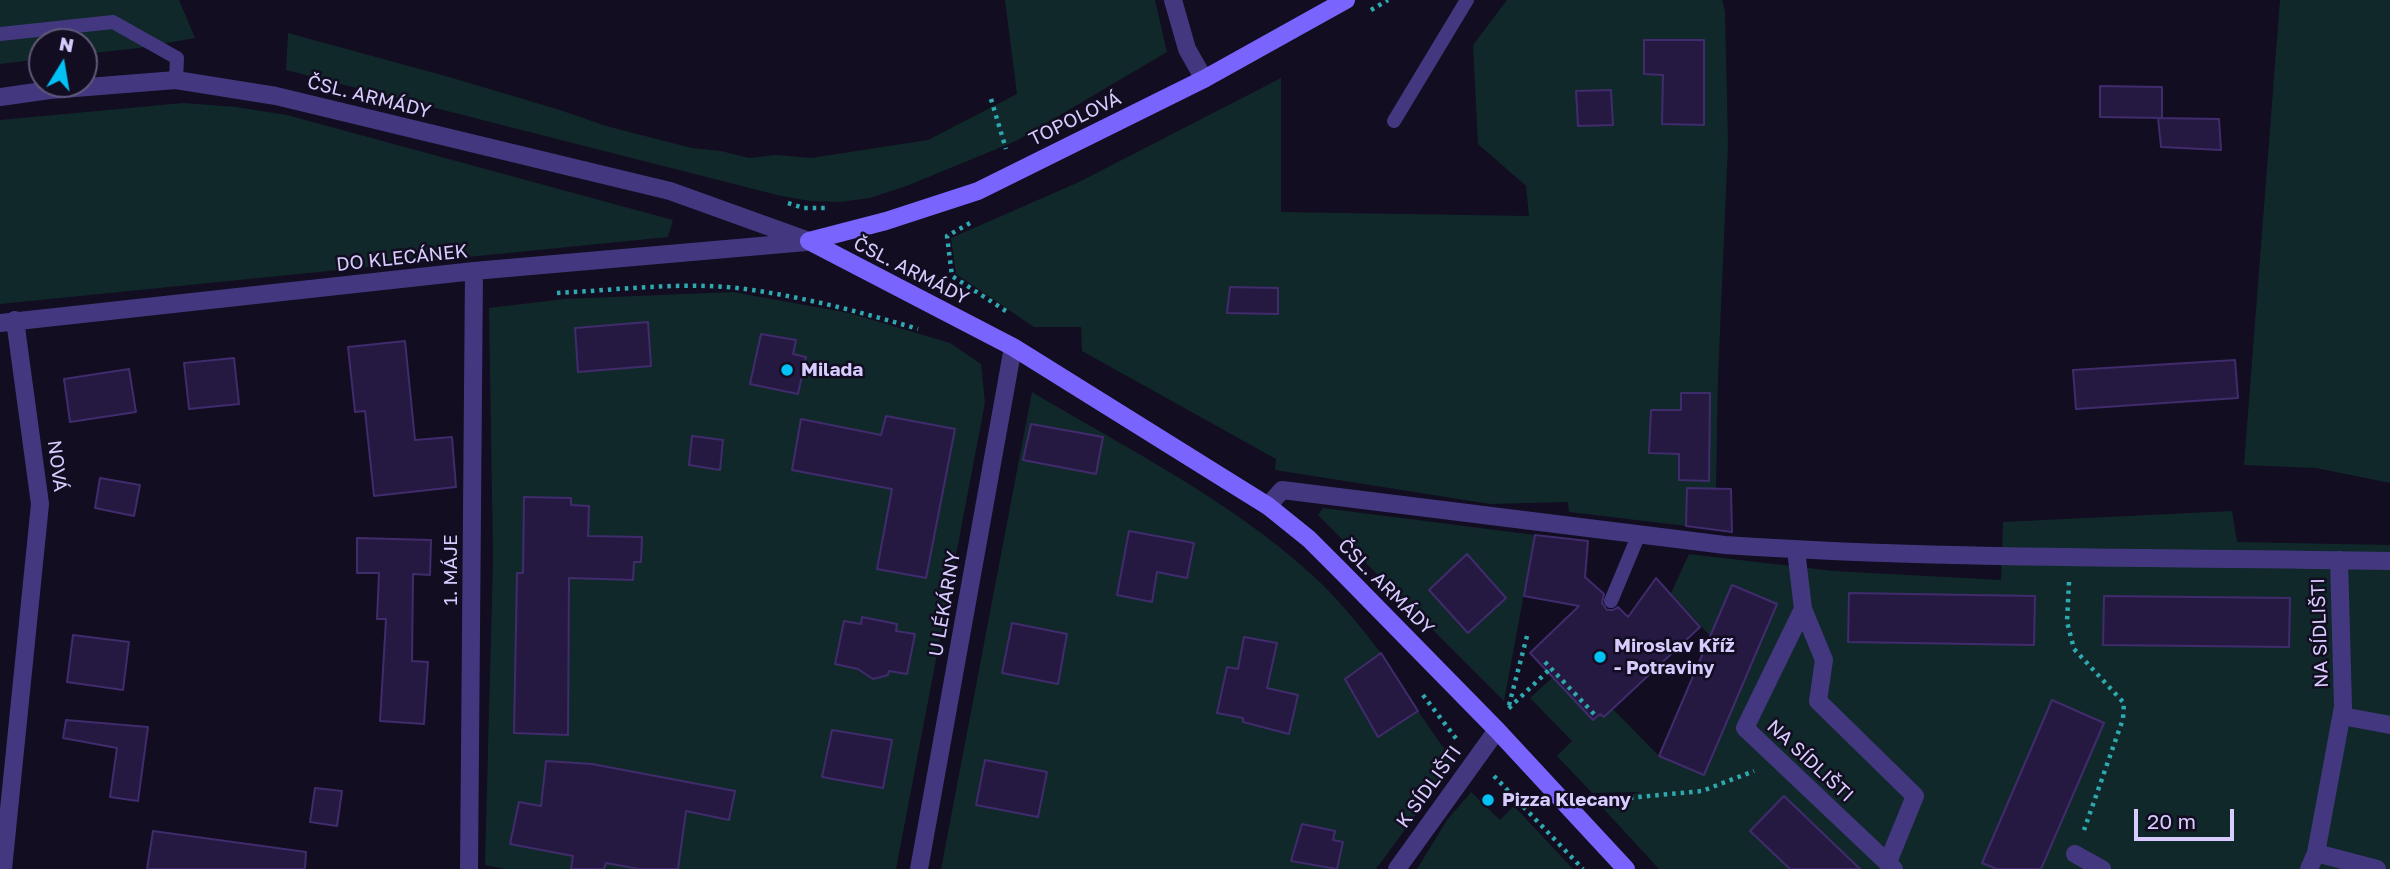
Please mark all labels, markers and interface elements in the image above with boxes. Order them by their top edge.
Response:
north arrow [28,28,98,98]
text: N [57,31,76,57]
street label: ČSL. ARMÁDY [305,71,433,123]
street label: TOPOLOVÁ [1025,87,1125,151]
street label: ČSL. ARMÁDY [850,232,972,310]
street label: DO KLECÁNEK [335,240,469,276]
place label: Milada [801,359,863,381]
marker: Milada [779,362,795,378]
street label: NOVÁ [43,439,71,493]
street label: 1. MÁJE [440,534,462,606]
street label: ČSL. ARMÁDY [1333,534,1439,640]
street label: U LÉKÁRNY [925,549,965,659]
street label: NA SÍDLIŠTI [2307,578,2333,688]
place label: Miroslav Kříž - Potraviny [1614,635,1735,679]
marker: Miroslav Kříž - Potraviny [1592,649,1608,665]
street label: NA SÍDLIŠTI [1762,715,1858,807]
street label: K SÍDLIŠTI [1392,742,1466,832]
place label: Pizza Klecany [1502,789,1631,811]
marker: Pizza Klecany [1480,792,1496,808]
scale bar [2138,796,2238,840]
text: 20 m [2147,808,2196,834]

